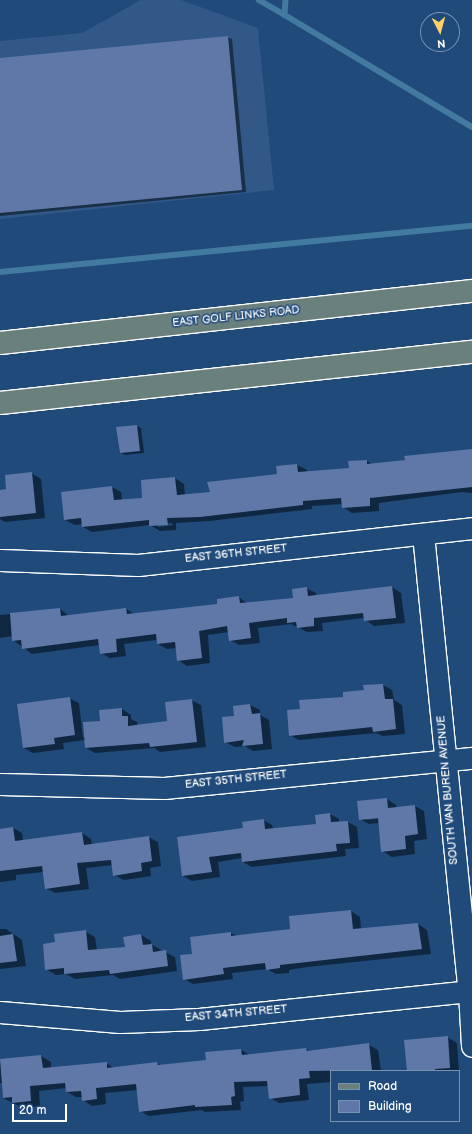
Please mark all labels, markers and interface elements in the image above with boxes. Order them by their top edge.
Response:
north arrow [420,12,460,52]
text: N [436,37,446,50]
street label: EAST GOLF LINKS ROAD [172,304,300,330]
street label: EAST 36TH STREET [184,542,288,566]
street label: SOUTH VAN BUREN AVENUE [435,715,461,865]
street label: EAST 35TH STREET [184,768,288,792]
street label: EAST 34TH STREET [184,1003,288,1025]
legend [330,1070,460,1122]
text: Road [368,1079,397,1094]
scale bar [14,1096,69,1122]
text: Building [368,1099,412,1114]
text: 20 m [19,1103,46,1118]

